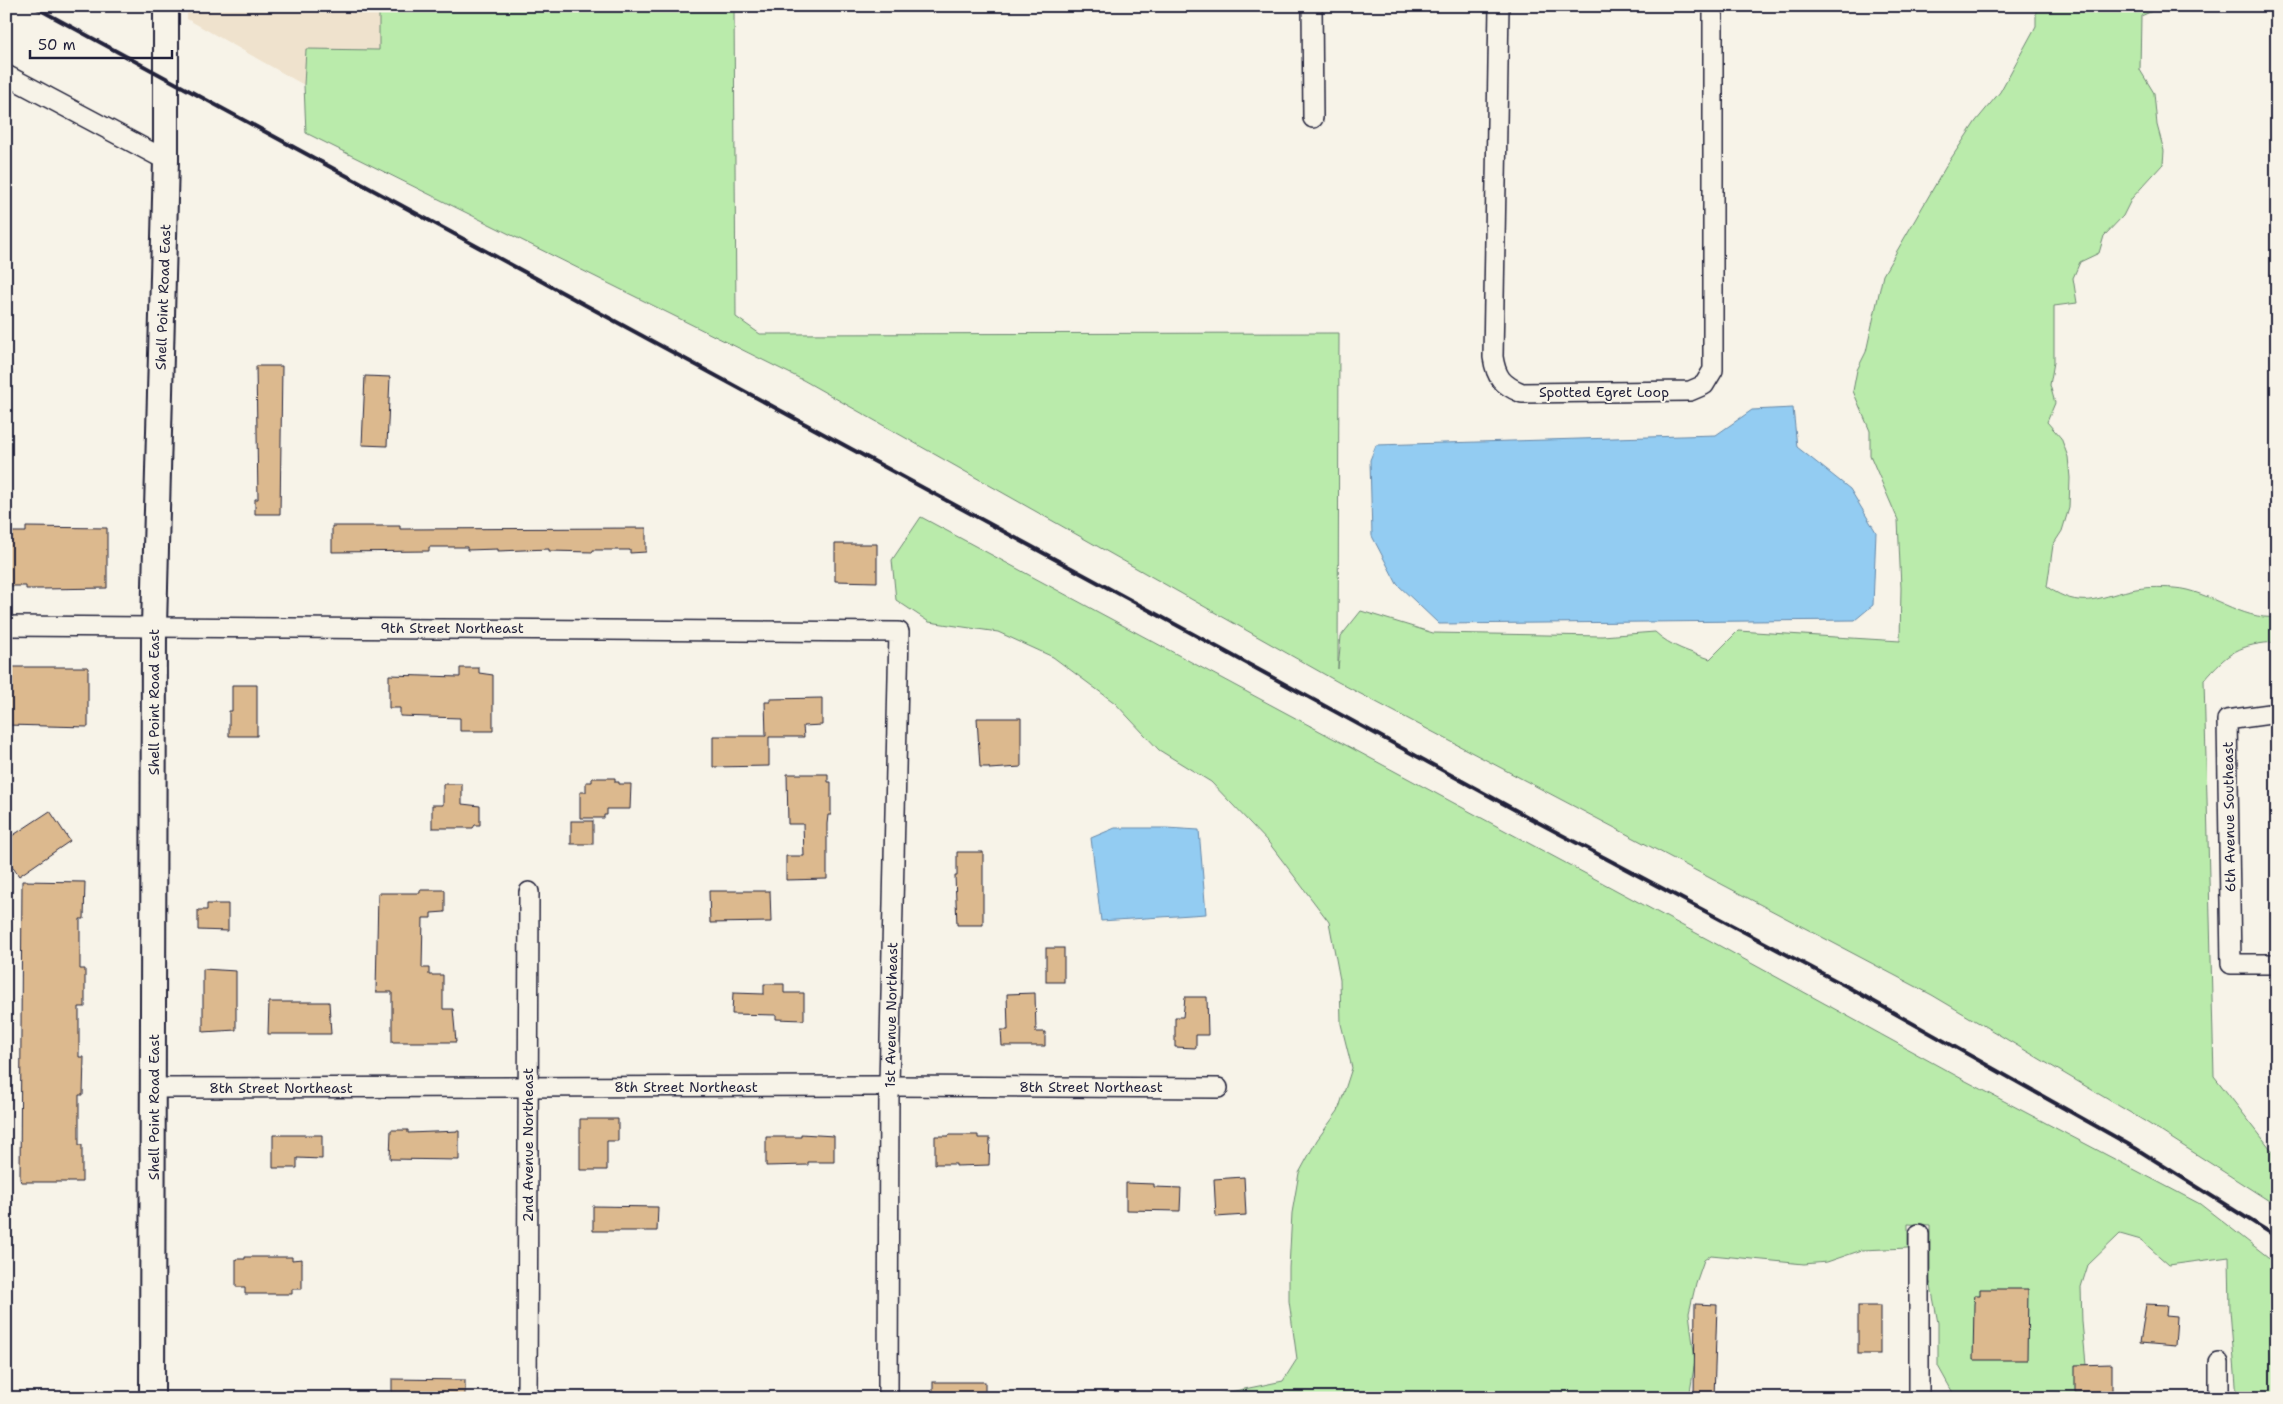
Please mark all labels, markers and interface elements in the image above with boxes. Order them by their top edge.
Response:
scale bar [30,28,172,60]
text: 50 m [38,35,76,55]
street label: Shell Point Road East [151,224,175,370]
street label: Spotted Egret Loop [1539,383,1669,401]
street label: 9th Street Northeast [380,619,524,637]
street label: Shell Point Road East [145,629,163,775]
street label: 6th Avenue Southeast [2219,741,2239,893]
street label: 1st Avenue Northeast [881,942,901,1088]
street label: Shell Point Road East [145,1034,163,1180]
street label: 2nd Avenue Northeast [519,1068,537,1222]
street label: 8th Street Northeast [614,1078,758,1096]
street label: 8th Street Northeast [1019,1078,1163,1096]
street label: 8th Street Northeast [209,1079,353,1097]

